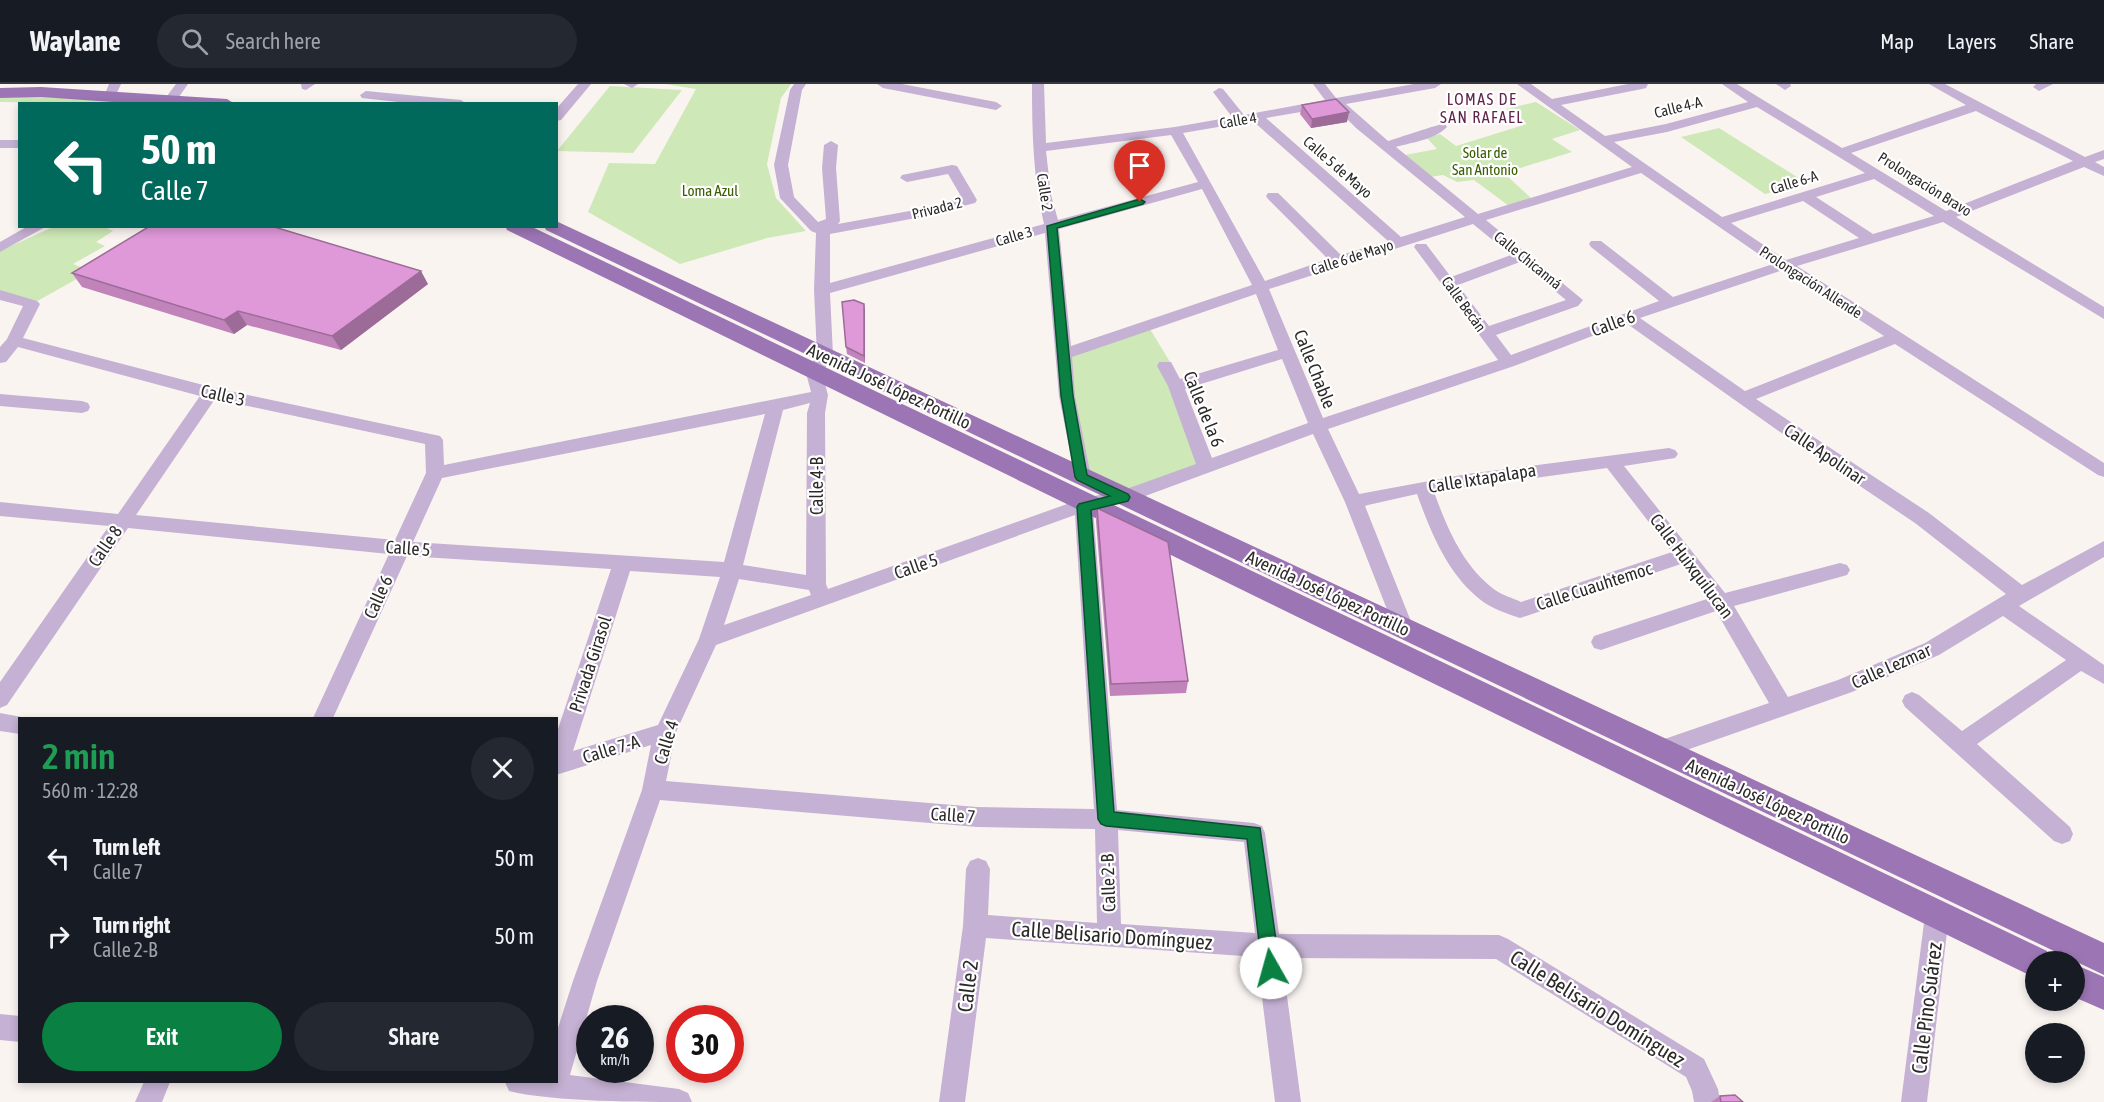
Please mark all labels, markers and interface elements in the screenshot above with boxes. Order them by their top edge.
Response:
search box [157,14,577,68]
text: Waylane [30,25,121,57]
icon: search [178,25,211,58]
text: Search here [226,28,321,54]
text: Map [1880,29,1914,53]
text: Layers [1947,29,1997,53]
text: Share [2030,29,2074,53]
district label: LOMAS DE SAN RAFAEL [1440,90,1524,126]
street label: Calle 4-A [1652,93,1704,121]
street label: Calle 4 [1218,108,1258,132]
text: 50 m [141,125,216,173]
icon: left [42,126,120,204]
street label: Calle 5 de Mayo [1300,133,1376,201]
pin [1114,140,1165,202]
park label: Solar de San Antonio [1452,144,1518,178]
street label: Prolongación Bravo [1875,148,1975,220]
icon: arrive [1123,149,1156,182]
street label: Calle 6-A [1768,167,1820,197]
street label: Calle 2 [1034,172,1056,212]
text: Calle 7 [141,175,208,206]
park label: Loma Azul [682,182,738,199]
street label: Privada 2 [910,194,964,222]
street label: Calle 3 [994,223,1034,249]
street label: Calle Chicanná [1491,228,1565,292]
street label: Calle 6 de Mayo [1309,236,1395,278]
street label: Prolongación Allende [1757,243,1866,322]
street label: Calle Becán [1438,273,1490,335]
street label: Calle 6 [1588,305,1638,341]
street label: Calle Chable [1290,327,1340,411]
street label: Avenida José López Portillo [804,339,974,433]
street label: Calle de la 6 [1179,368,1229,450]
street label: Calle 3 [199,380,247,410]
street label: Calle Apolinar [1780,419,1870,489]
street label: Calle 4-B [806,457,827,515]
street label: Calle Ixtapalapa [1427,459,1537,497]
street label: Calle Huixquilucan [1646,510,1738,622]
street label: Calle 8 [84,522,126,570]
street label: Calle 5 [385,536,431,560]
street label: Avenida José López Portillo [1243,546,1413,640]
street label: Calle 5 [891,549,941,583]
street label: Calle Cuauhtemoc [1534,557,1655,615]
street label: Calle 6 [359,572,397,622]
street label: Privada Girasol [565,613,615,715]
street label: Calle Lezmar [1848,639,1935,693]
street label: Calle 4 [649,717,683,767]
street label: Calle 7-A [580,730,642,768]
text: 2 min [42,735,116,777]
button: close [471,737,534,800]
street label: Avenida José López Portillo [1683,754,1853,848]
text: 560 m · 12:28 [42,779,138,802]
street label: Calle 7 [930,803,976,827]
text: Turn left [93,834,160,860]
icon: left [42,842,75,875]
text: 50 m [494,845,534,871]
street label: Calle 2-B [1096,853,1120,912]
text: Calle 7 [93,860,143,883]
text: Turn right [93,912,170,938]
street label: Calle Belisario Domínguez [1011,916,1214,954]
icon: right [42,920,75,953]
text: 50 m [494,923,534,949]
position arrow [1239,936,1303,1000]
text: Calle 2-B [93,938,157,961]
street label: Calle Pino Suárez [1906,941,1946,1075]
street label: Calle Belisario Domínguez [1506,944,1690,1072]
map controls [2025,951,2085,1083]
button: + [2025,951,2085,1011]
street label: Calle 2 [952,959,982,1013]
button: Exit [42,1002,282,1071]
button: Share [294,1002,534,1071]
speed limit sign: 30 [666,1005,744,1083]
text: 26 [601,1020,629,1054]
button: − [2025,1023,2085,1083]
text: km/h [600,1051,630,1068]

